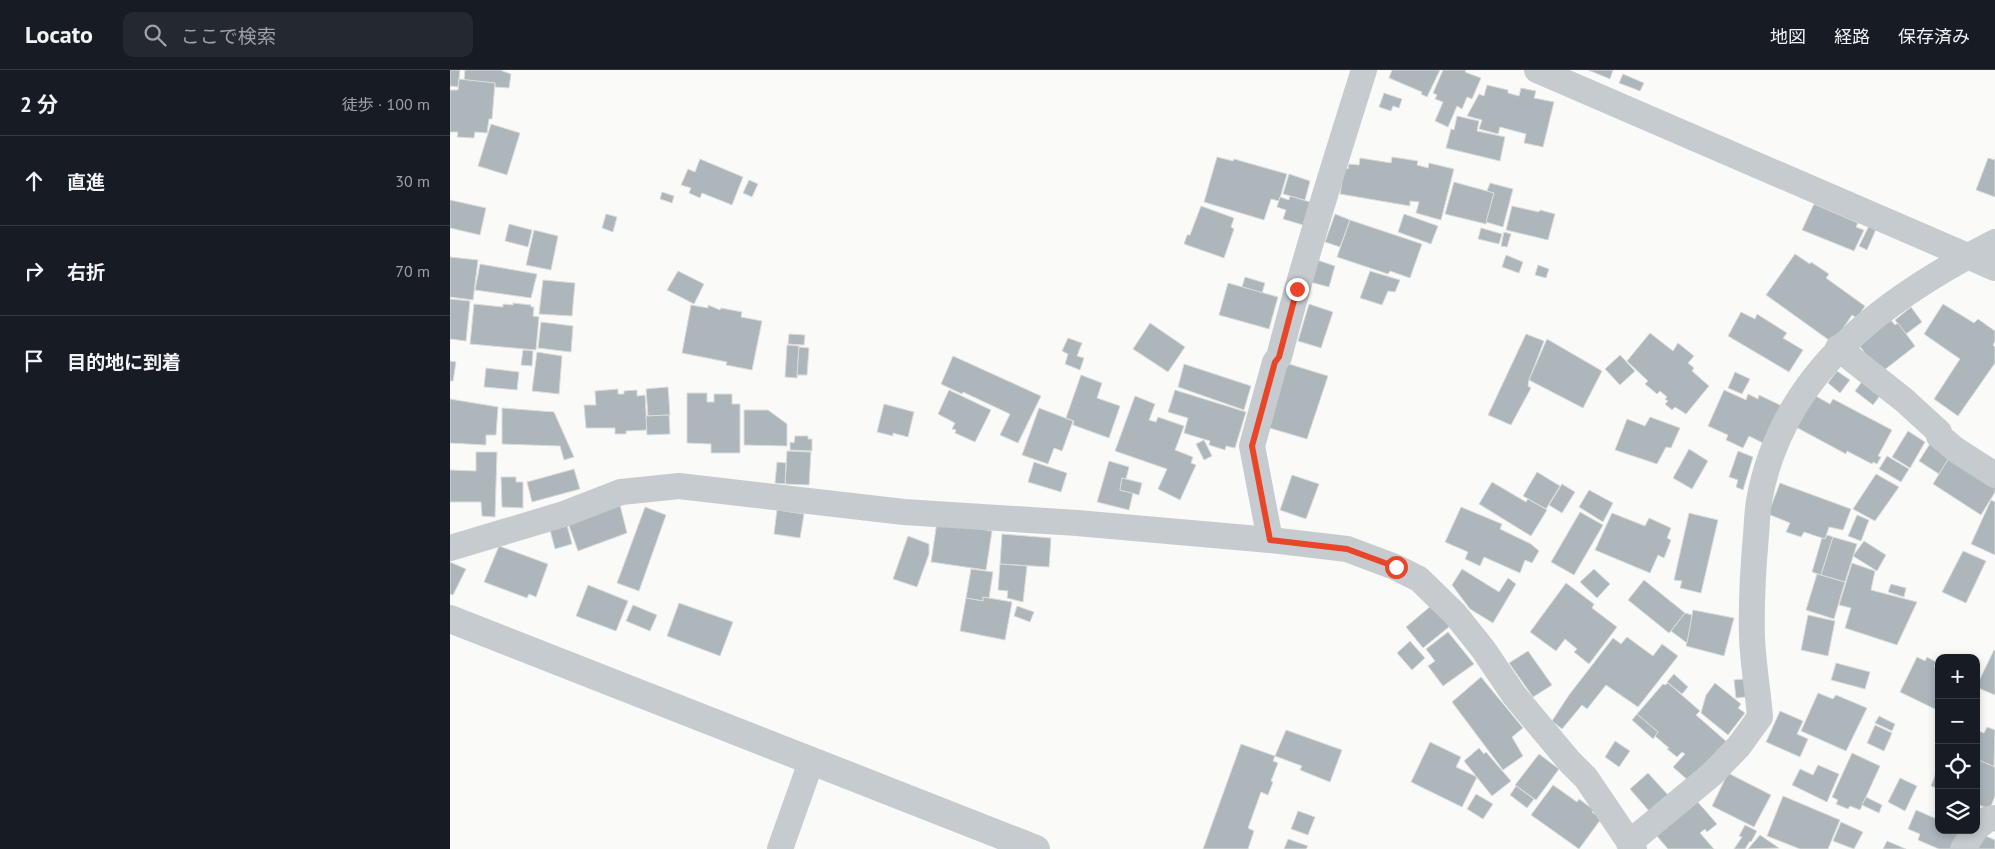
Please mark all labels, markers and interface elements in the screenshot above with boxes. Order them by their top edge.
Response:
search box [123,12,473,57]
text: Locato [25,19,93,50]
icon: search [141,21,169,49]
text: ここで検索 [181,24,276,48]
text: 地図 [1770,25,1806,48]
text: 経路 [1834,25,1870,48]
text: 保存済み [1898,25,1970,48]
text: 2 分 [20,91,58,118]
text: 徒歩 · 100 m [342,94,430,114]
icon: ahead [20,167,48,195]
text: 直進 [67,170,105,194]
text: 30 m [395,171,430,191]
icon: right [20,257,48,285]
text: 右折 [67,260,105,284]
text: 70 m [395,261,430,281]
route end [1286,278,1309,301]
icon: arrive [20,347,48,375]
text: 目的地に到着 [67,350,181,374]
route start [1385,556,1408,579]
map controls [1935,654,1980,834]
button: + [1935,654,1980,699]
button: − [1935,699,1980,744]
button: locate [1935,744,1980,789]
button: layers [1935,789,1980,834]

